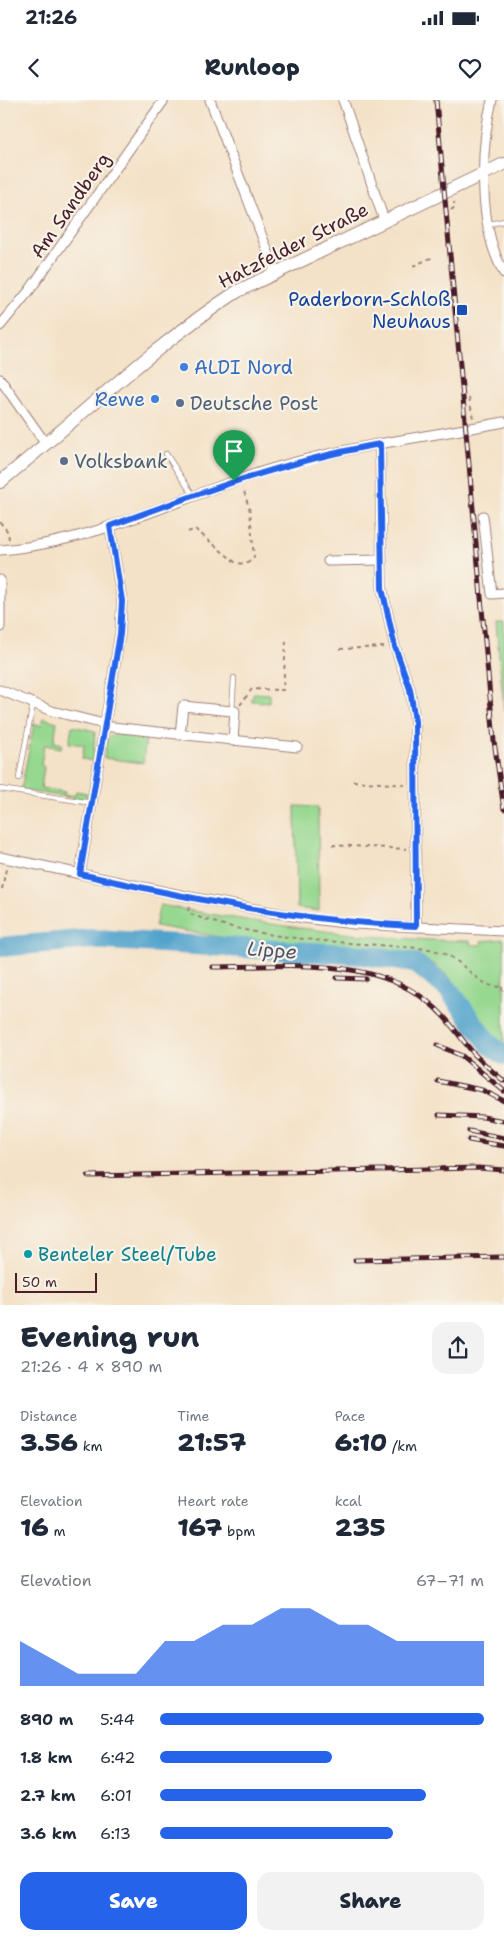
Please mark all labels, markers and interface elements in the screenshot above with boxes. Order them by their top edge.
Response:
text: 21:26 [25,5,77,30]
text: Runloop [204,53,300,82]
icon: back [20,54,48,82]
icon: heart [456,54,484,82]
street label: Am Sandberg [25,148,116,263]
street label: Hatzfelder Straße [214,197,373,294]
place label: Paderborn-Schloß Neuhaus [288,287,451,334]
marker: Paderborn-Schloß Neuhaus [455,303,469,317]
place label: ALDI Nord [194,355,293,380]
marker: ALDI Nord [178,361,190,373]
place label: Rewe [95,387,145,412]
place label: Deutsche Post [190,391,318,416]
marker: Rewe [149,393,161,405]
marker: Deutsche Post [174,397,186,409]
pin [213,430,255,481]
icon: arrive [220,437,248,465]
place label: Volksbank [74,449,168,474]
marker: Volksbank [58,455,70,467]
water label: Lippe [246,935,298,965]
place label: Benteler Steel/Tube [38,1242,217,1267]
marker: Benteler Steel/Tube [22,1248,34,1260]
scale bar [15,1270,98,1293]
text: 50 m [22,1273,57,1291]
text: Evening run [20,1318,199,1356]
button: share [432,1322,484,1374]
text: 21:26 · 4 × 890 m [20,1356,162,1377]
text: Distance [20,1407,77,1425]
text: Time [177,1407,209,1425]
text: Pace [335,1407,365,1425]
text: 3.56 [20,1425,78,1459]
text: 21:57 [177,1425,246,1459]
text: 6:10 [335,1425,387,1459]
text: km [78,1437,103,1455]
text: /km [387,1437,417,1455]
text: Elevation [20,1492,83,1510]
text: Heart rate [177,1492,249,1510]
text: kcal [335,1492,362,1510]
text: 16 [20,1510,49,1544]
text: 167 [177,1510,222,1544]
text: 235 [335,1510,385,1544]
text: m [49,1522,66,1540]
text: bpm [222,1522,255,1540]
text: Elevation [20,1570,92,1591]
text: 67–71 m [416,1570,484,1591]
text: 890 m [20,1709,73,1730]
text: 5:44 [100,1709,135,1730]
text: 1.8 km [20,1747,72,1768]
text: 6:42 [100,1747,135,1768]
text: 2.7 km [20,1785,75,1806]
text: 6:01 [100,1785,132,1806]
text: 3.6 km [20,1823,77,1844]
text: 6:13 [100,1823,131,1844]
button: Save [20,1872,247,1930]
button: Share [257,1872,484,1930]

